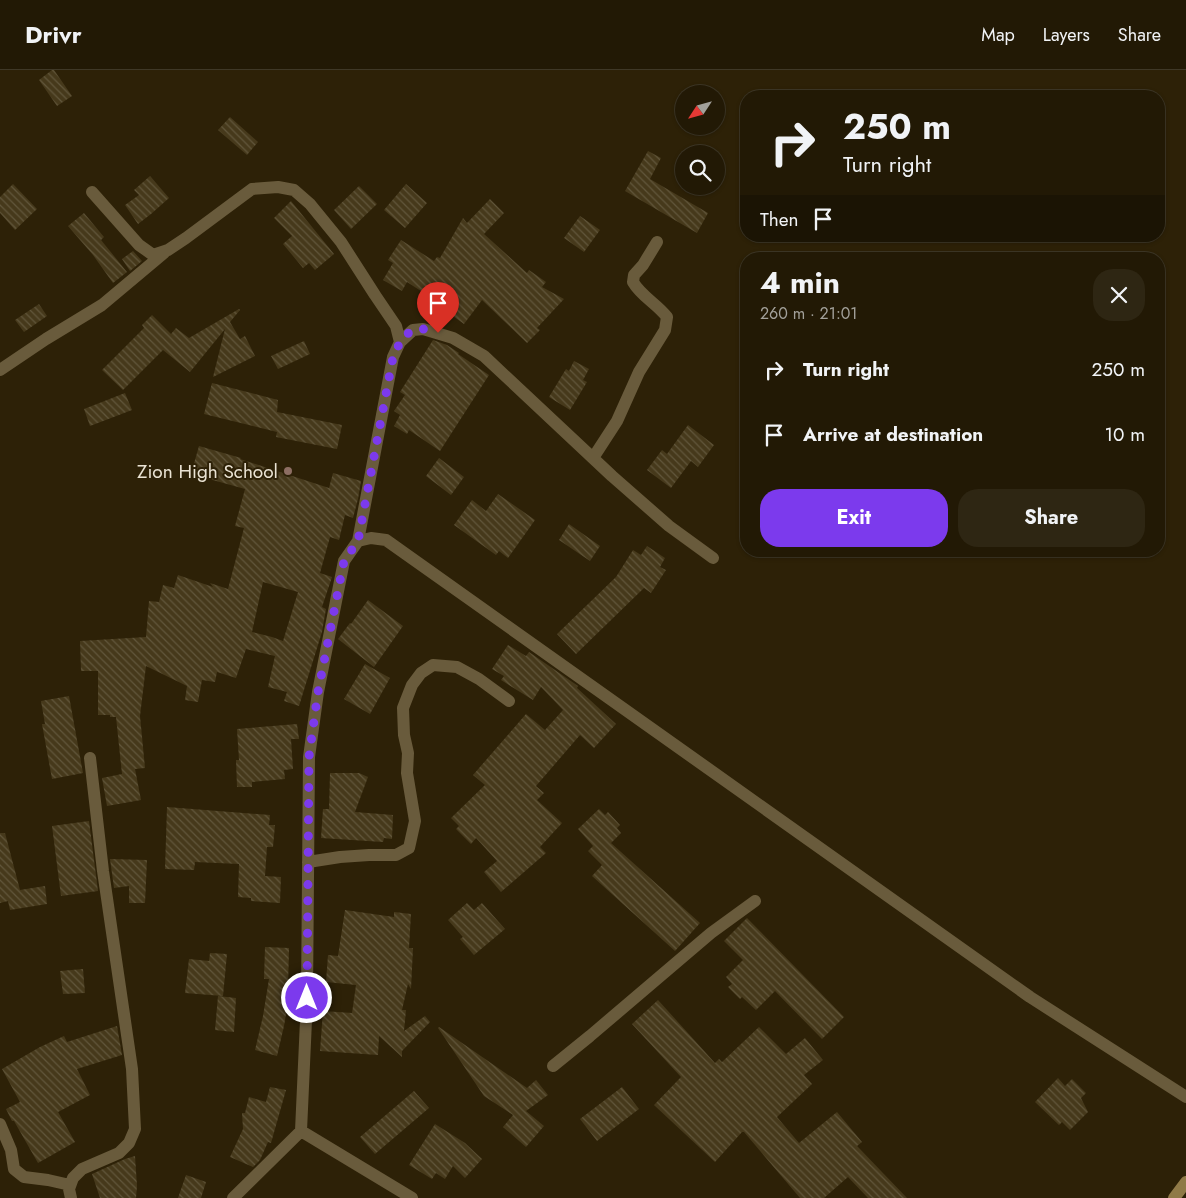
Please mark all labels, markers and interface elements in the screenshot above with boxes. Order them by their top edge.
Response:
text: Drivr [25,17,82,52]
text: Map [981,22,1015,48]
text: Layers [1043,22,1090,48]
text: Share [1118,22,1161,48]
north arrow [675,85,725,135]
map controls [675,85,725,195]
text: 250 m [843,102,951,152]
icon: right [760,110,825,175]
button: search [675,145,725,195]
text: Turn right [843,148,931,180]
icon: arrive [809,205,837,233]
text: Then [760,206,799,233]
text: 4 min [760,261,840,304]
button: close [1093,269,1145,321]
pin [417,282,459,333]
icon: arrive [424,289,452,317]
text: 260 m · 21:01 [760,302,858,325]
icon: right [760,356,788,384]
text: Turn right [803,356,889,383]
text: 250 m [1092,356,1145,383]
icon: arrive [760,421,788,449]
text: Arrive at destination [803,421,983,448]
text: 10 m [1105,421,1145,448]
place label: Zion High School [137,458,278,485]
marker: Zion High School [282,465,294,477]
button: Exit [760,489,948,547]
button: Share [958,489,1145,547]
position arrow [280,971,332,1023]

